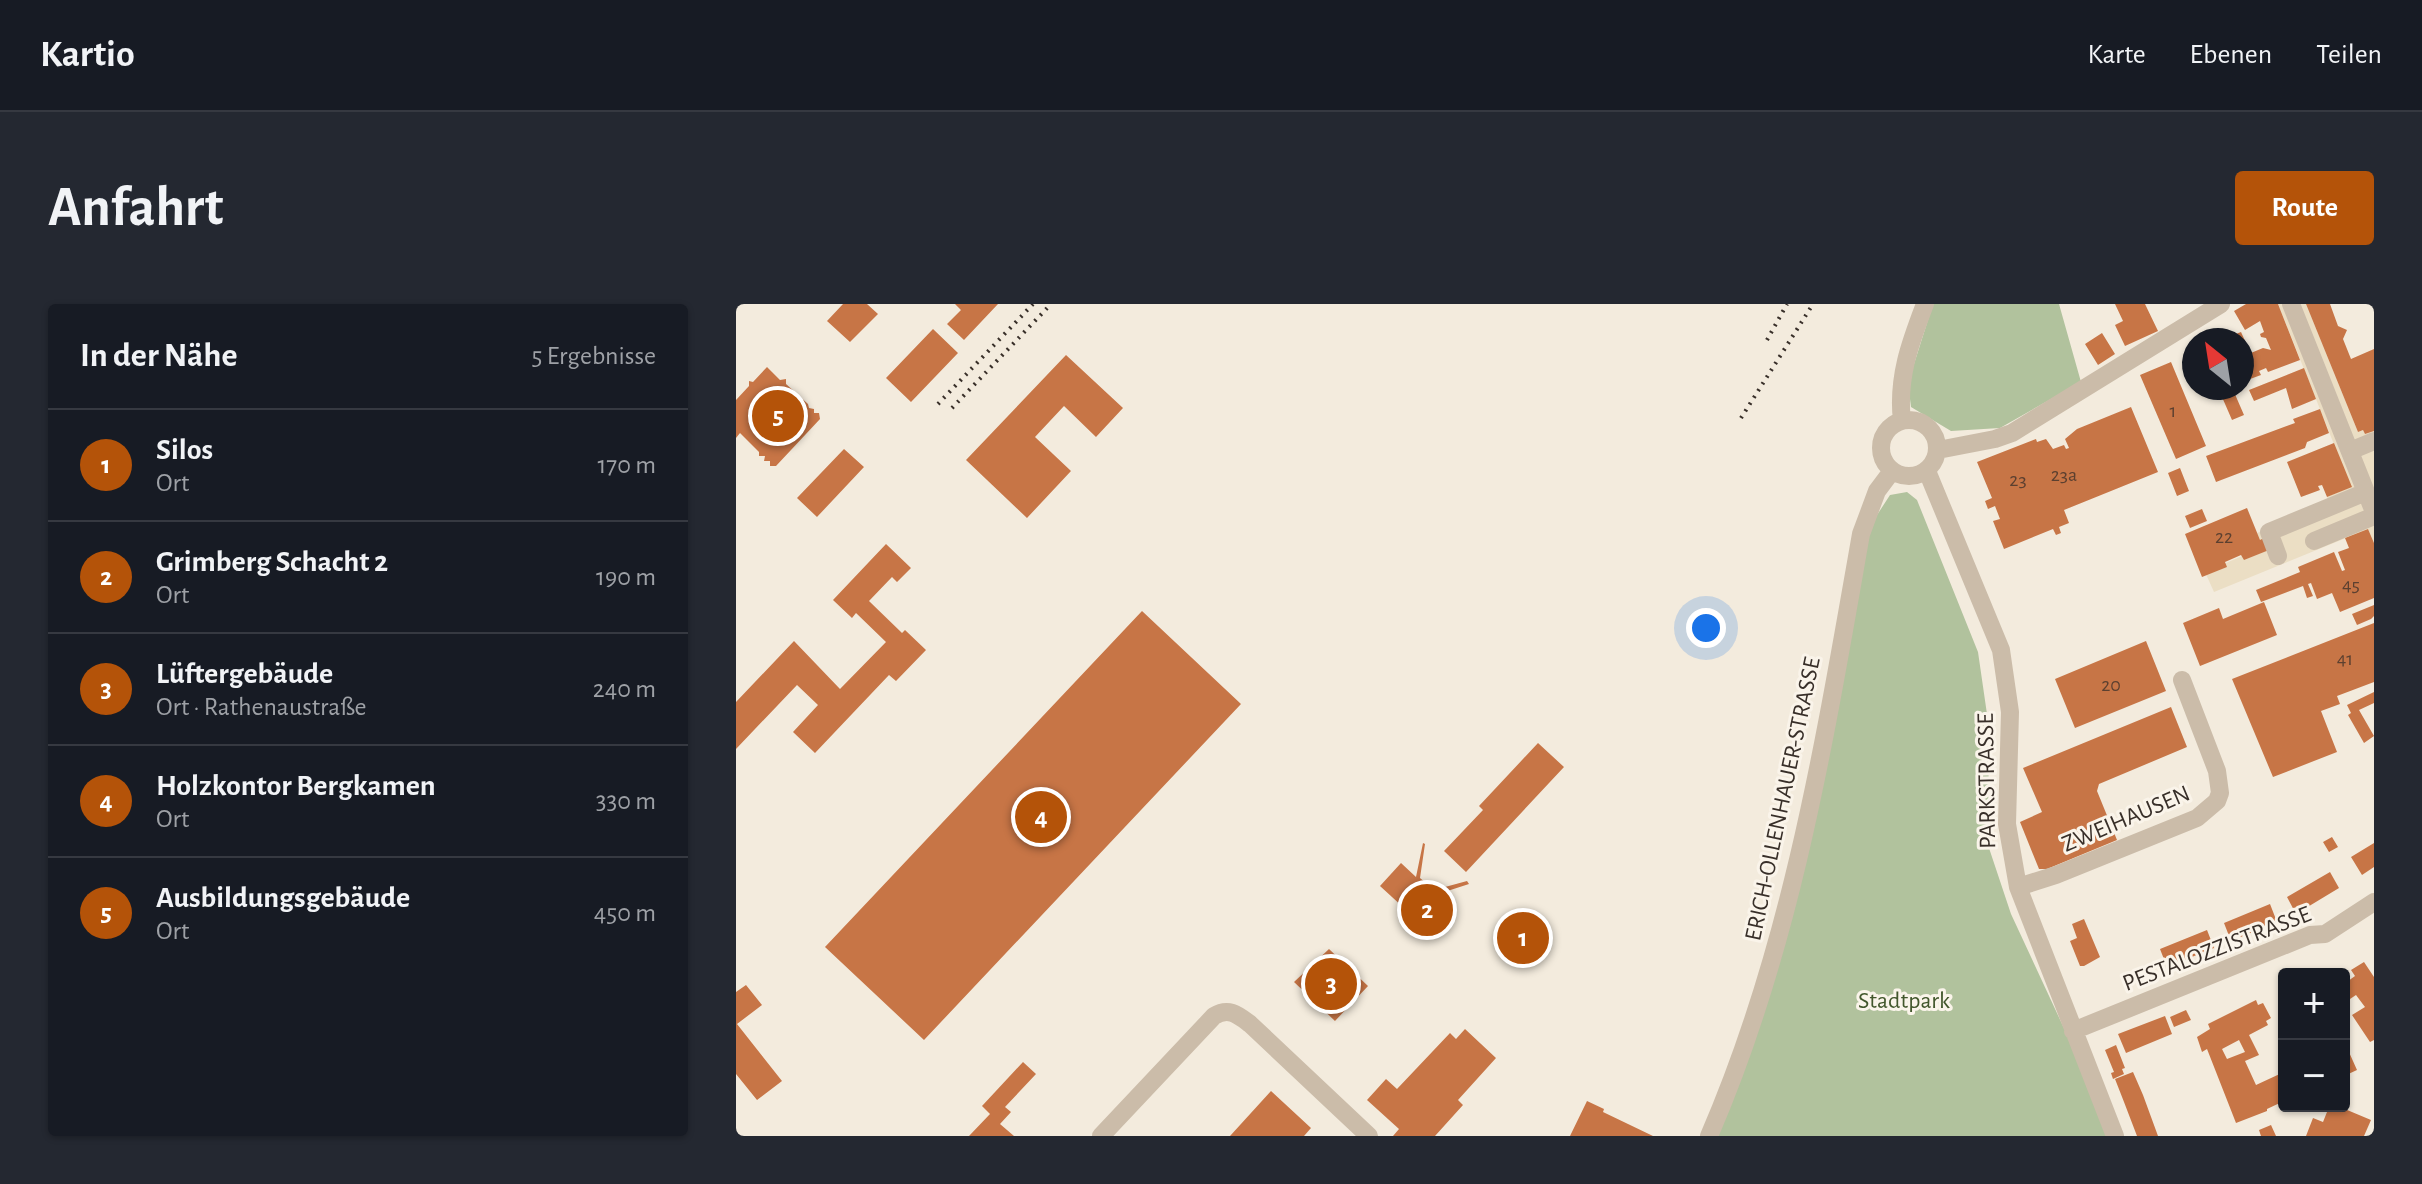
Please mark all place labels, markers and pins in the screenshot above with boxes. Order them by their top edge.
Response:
pin: 5 [752,386,804,446]
pin: 4 [1015,787,1067,847]
pin: 2 [1401,880,1453,940]
pin: 1 [1497,908,1549,968]
pin: 3 [1305,954,1357,1014]

